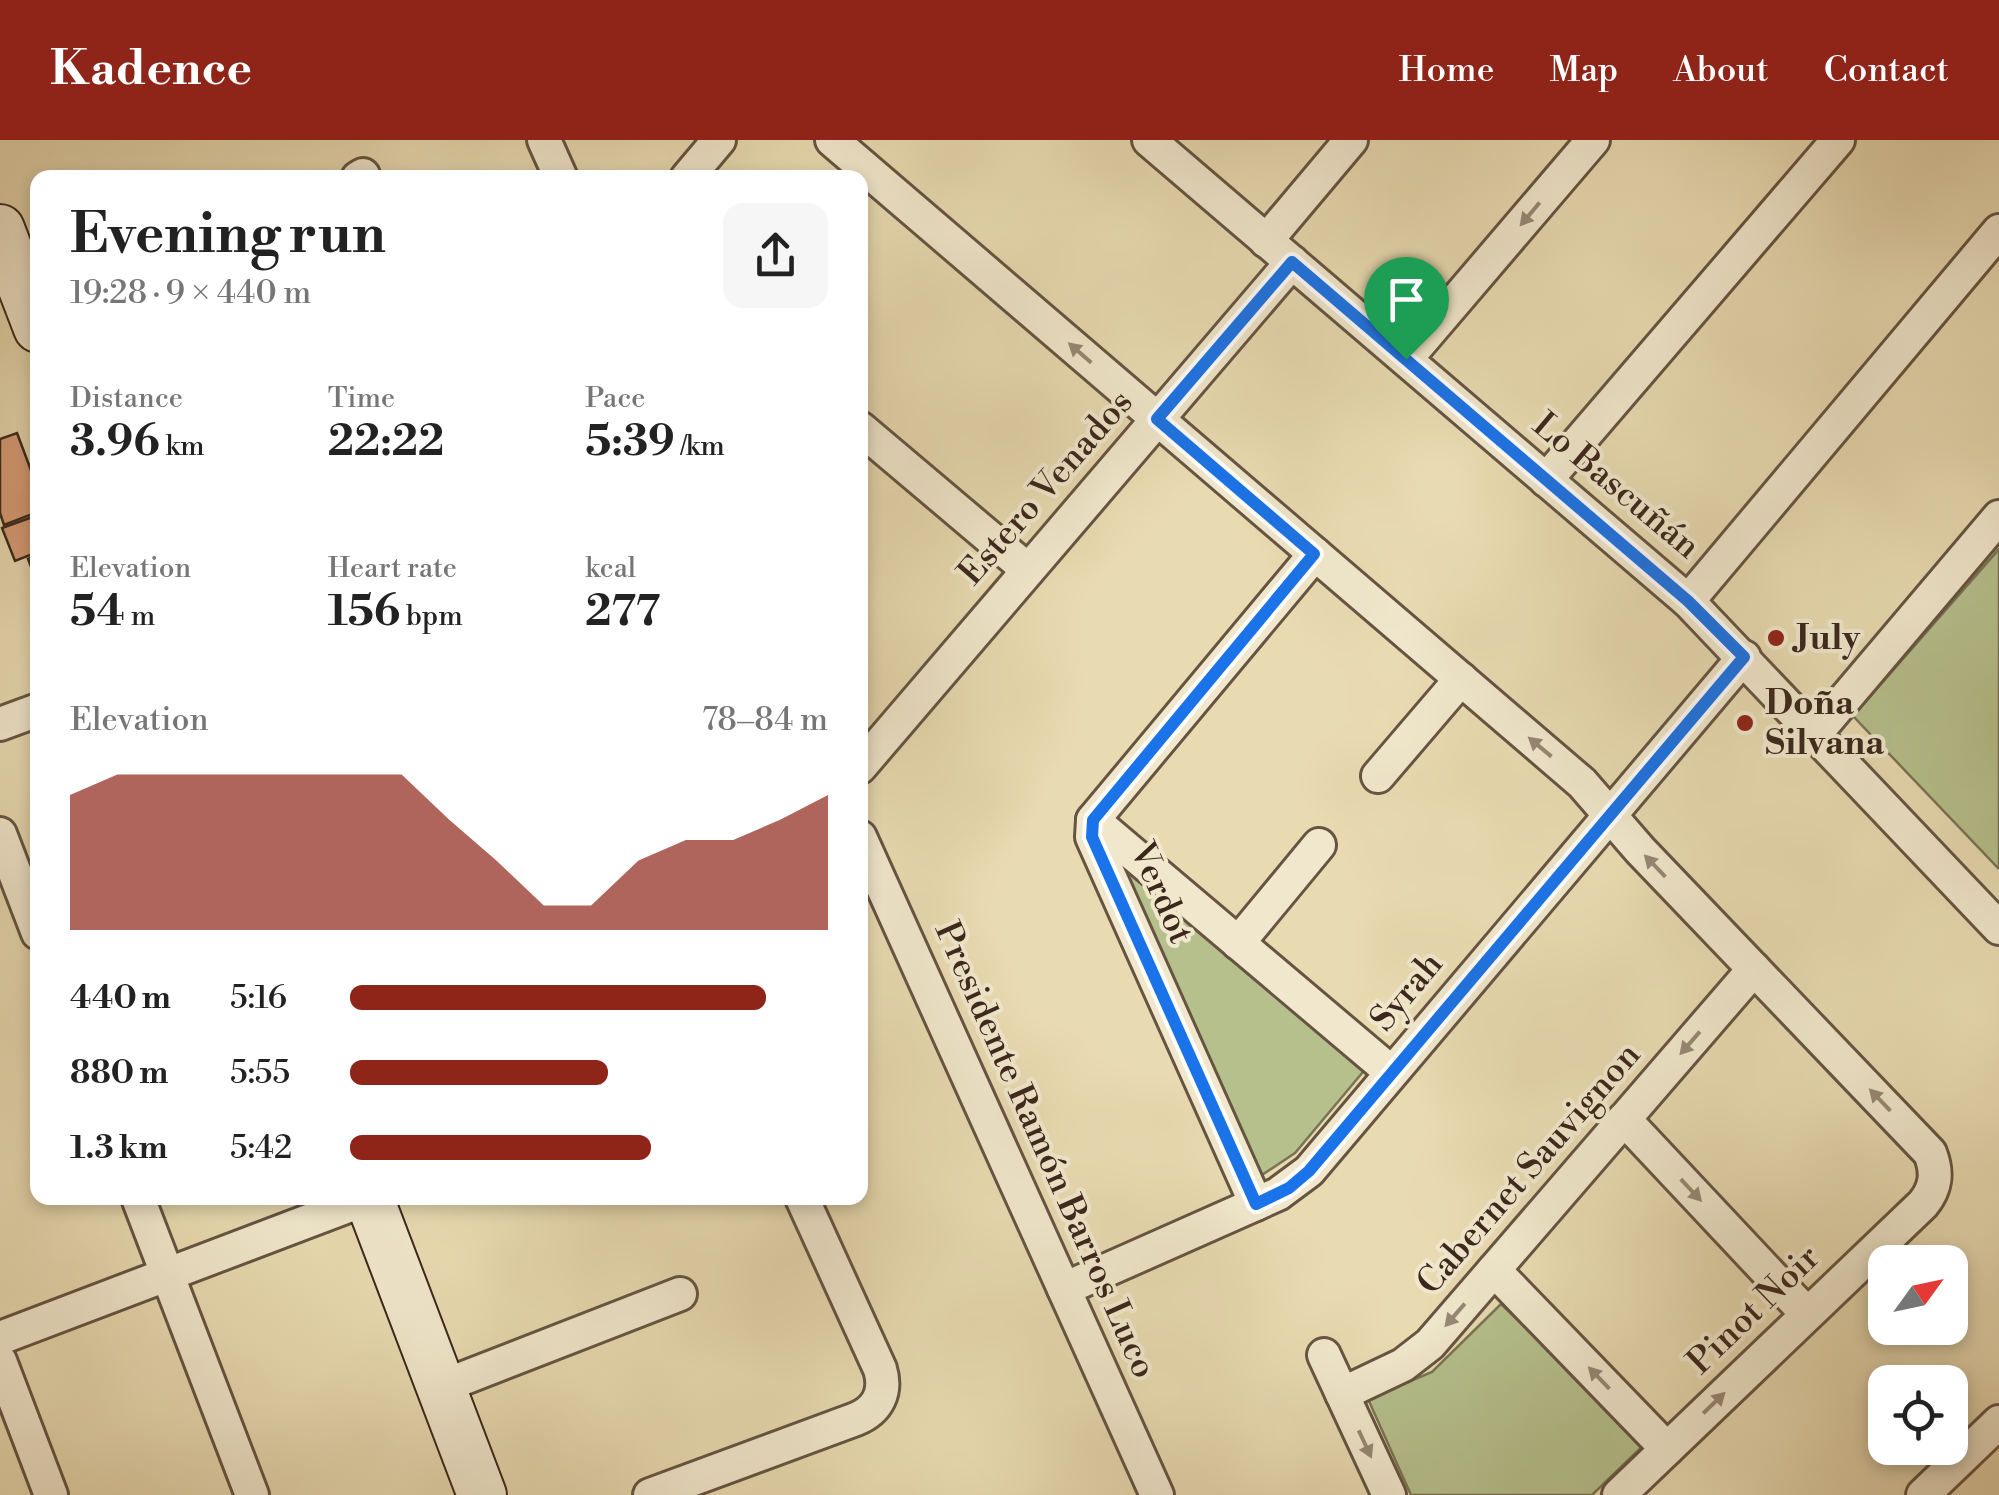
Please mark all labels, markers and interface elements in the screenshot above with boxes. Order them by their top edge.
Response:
text: Kadence [50,40,252,100]
text: Home [1398,49,1494,92]
text: Map [1549,49,1618,92]
text: About [1673,49,1769,92]
text: Contact [1824,49,1949,92]
text: Evening run [70,201,386,270]
one-way arrow [1520,202,1541,227]
button: share [723,203,828,308]
pin [1364,257,1449,360]
icon: arrive [1379,272,1434,327]
text: 19:28 · 9 × 440 m [70,273,311,313]
one-way arrow [1068,343,1093,365]
text: Distance [70,381,183,416]
text: Time [328,381,395,416]
text: Pace [585,381,645,416]
street label: Estero Venados [950,382,1142,594]
street label: Lo Bascuñán [1524,404,1708,568]
text: 3.96 [70,416,160,469]
text: 22:22 [328,416,444,469]
text: 5:39 [585,416,675,469]
text: km [160,429,205,464]
text: /km [675,429,725,464]
text: Elevation [70,551,191,586]
text: Heart rate [328,551,457,586]
text: kcal [585,551,636,586]
text: 54 [70,586,125,639]
text: 156 [328,586,400,639]
text: 277 [585,586,660,639]
text: m [125,599,155,634]
text: bpm [400,599,463,634]
place label: July [1791,617,1860,660]
marker: July [1765,627,1787,649]
place label: Doña Silvana [1765,682,1885,765]
text: Elevation [70,700,209,740]
text: 78–84 m [702,700,828,740]
marker: Doña Silvana [1734,712,1756,734]
one-way arrow [1527,736,1552,758]
street label: Verdot [1119,835,1202,950]
one-way arrow [1643,854,1667,878]
street label: Presidente Ramón Barros Luco [925,915,1165,1385]
street label: Syrah [1362,944,1453,1040]
text: 440 m [70,978,171,1018]
text: 5:16 [230,978,287,1018]
one-way arrow [1680,1030,1702,1055]
street label: Cabernet Sauvignon [1408,1034,1650,1304]
text: 880 m [70,1053,168,1093]
text: 5:55 [230,1053,290,1093]
one-way arrow [1869,1088,1892,1112]
text: 1.3 km [70,1128,168,1168]
text: 5:42 [230,1128,292,1168]
one-way arrow [1679,1178,1702,1202]
street label: Pinot Noir [1679,1236,1829,1384]
north arrow [1868,1245,1968,1345]
map controls [1868,1245,1968,1465]
one-way arrow [1445,1303,1467,1328]
button: locate [1868,1365,1968,1465]
one-way arrow [1588,1367,1611,1391]
one-way arrow [1702,1392,1726,1415]
one-way arrow [1357,1430,1374,1459]

